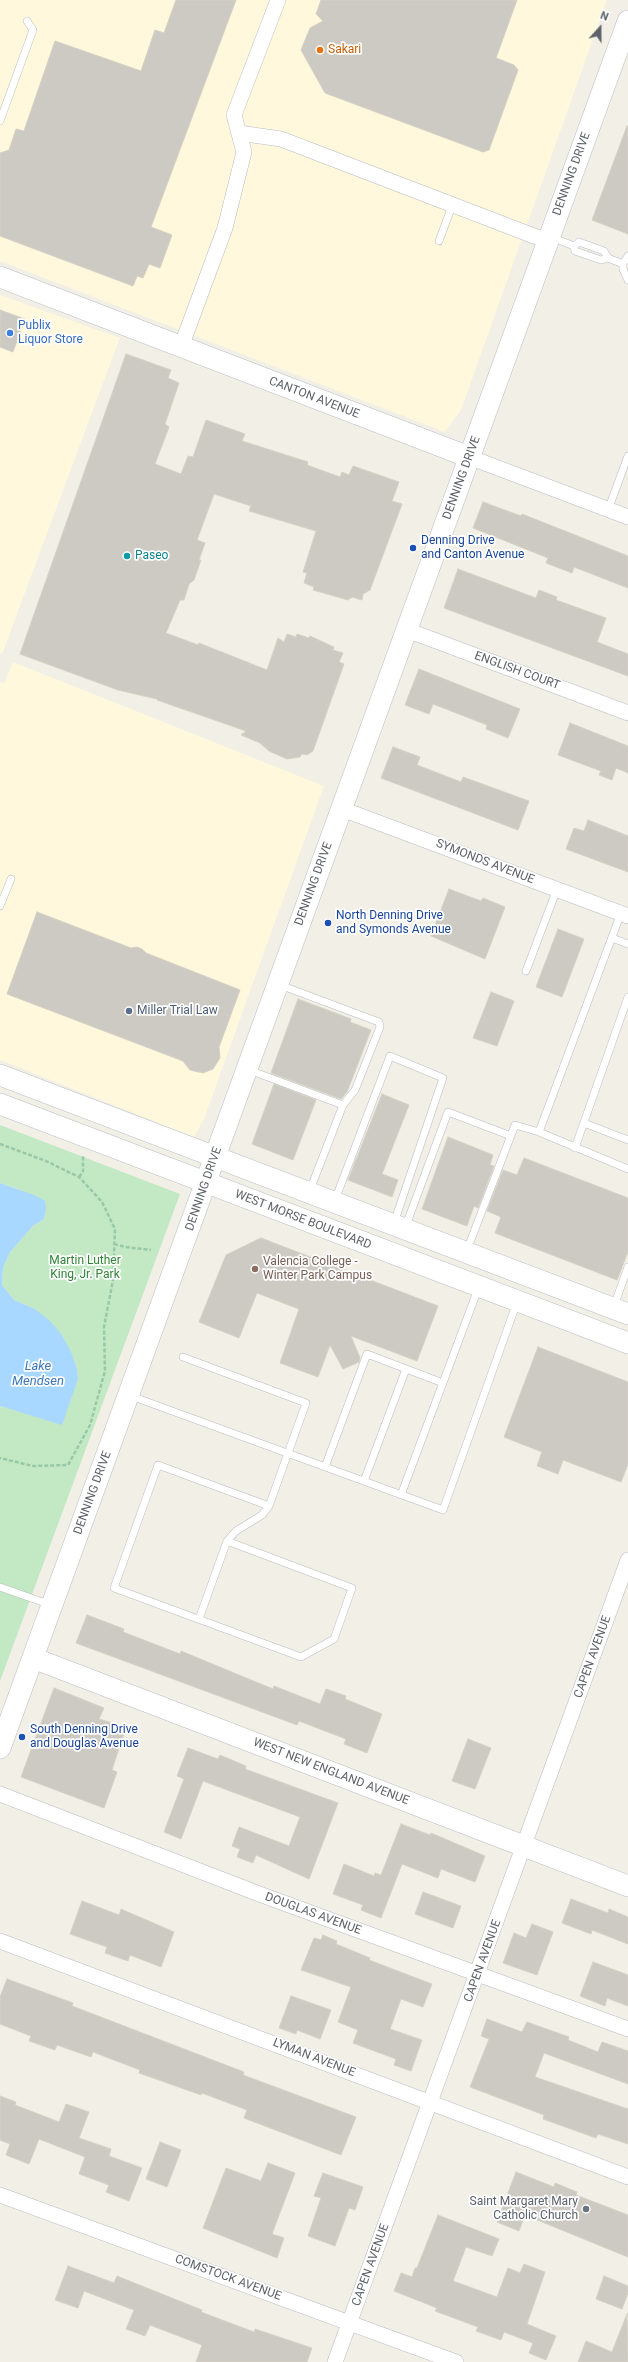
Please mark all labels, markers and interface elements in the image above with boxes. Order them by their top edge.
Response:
north arrow [580,8,620,48]
text: N [599,9,610,24]
place label: Sakari [328,43,361,57]
marker: Sakari [315,45,325,55]
street label: DENNING DRIVE [550,130,594,218]
place label: Publix Liquor Store [18,319,83,347]
marker: Publix Liquor Store [5,328,15,338]
street label: CANTON AVENUE [267,374,361,422]
street label: DENNING DRIVE [440,434,484,522]
place label: Denning Drive and Canton Avenue [421,534,524,562]
marker: Denning Drive and Canton Avenue [408,543,418,553]
place label: Paseo [135,549,168,563]
marker: Paseo [122,551,132,561]
street label: ENGLISH COURT [472,649,562,693]
street label: SYMONDS AVENUE [434,837,536,887]
street label: DENNING DRIVE [292,840,336,928]
place label: North Denning Drive and Symonds Avenue [336,909,451,937]
marker: North Denning Drive and Symonds Avenue [323,918,333,928]
place label: Miller Trial Law [137,1004,218,1018]
marker: Miller Trial Law [124,1006,134,1016]
street label: DENNING DRIVE [183,1145,225,1233]
street label: WEST MORSE BOULEVARD [233,1187,373,1253]
park label: Martin Luther King, Jr. Park [49,1254,121,1282]
place label: Valencia College - Winter Park Campus [263,1255,372,1283]
marker: Valencia College - Winter Park Campus [250,1264,260,1274]
water label: Lake Mendsen [12,1359,64,1390]
street label: DENNING DRIVE [71,1449,115,1537]
street label: CAPEN AVENUE [571,1614,615,1700]
place label: South Denning Drive and Douglas Avenue [30,1723,139,1751]
marker: South Denning Drive and Douglas Avenue [17,1732,27,1742]
street label: WEST NEW ENGLAND AVENUE [251,1736,411,1808]
street label: DOUGLAS AVENUE [263,1890,363,1938]
street label: CAPEN AVENUE [461,1918,505,2004]
street label: LYMAN AVENUE [271,2036,357,2080]
place label: Saint Margaret Mary Catholic Church [470,2195,578,2223]
marker: Saint Margaret Mary Catholic Church [581,2204,591,2214]
street label: CAPEN AVENUE [349,2222,393,2308]
street label: COMSTOCK AVENUE [173,2252,283,2304]

